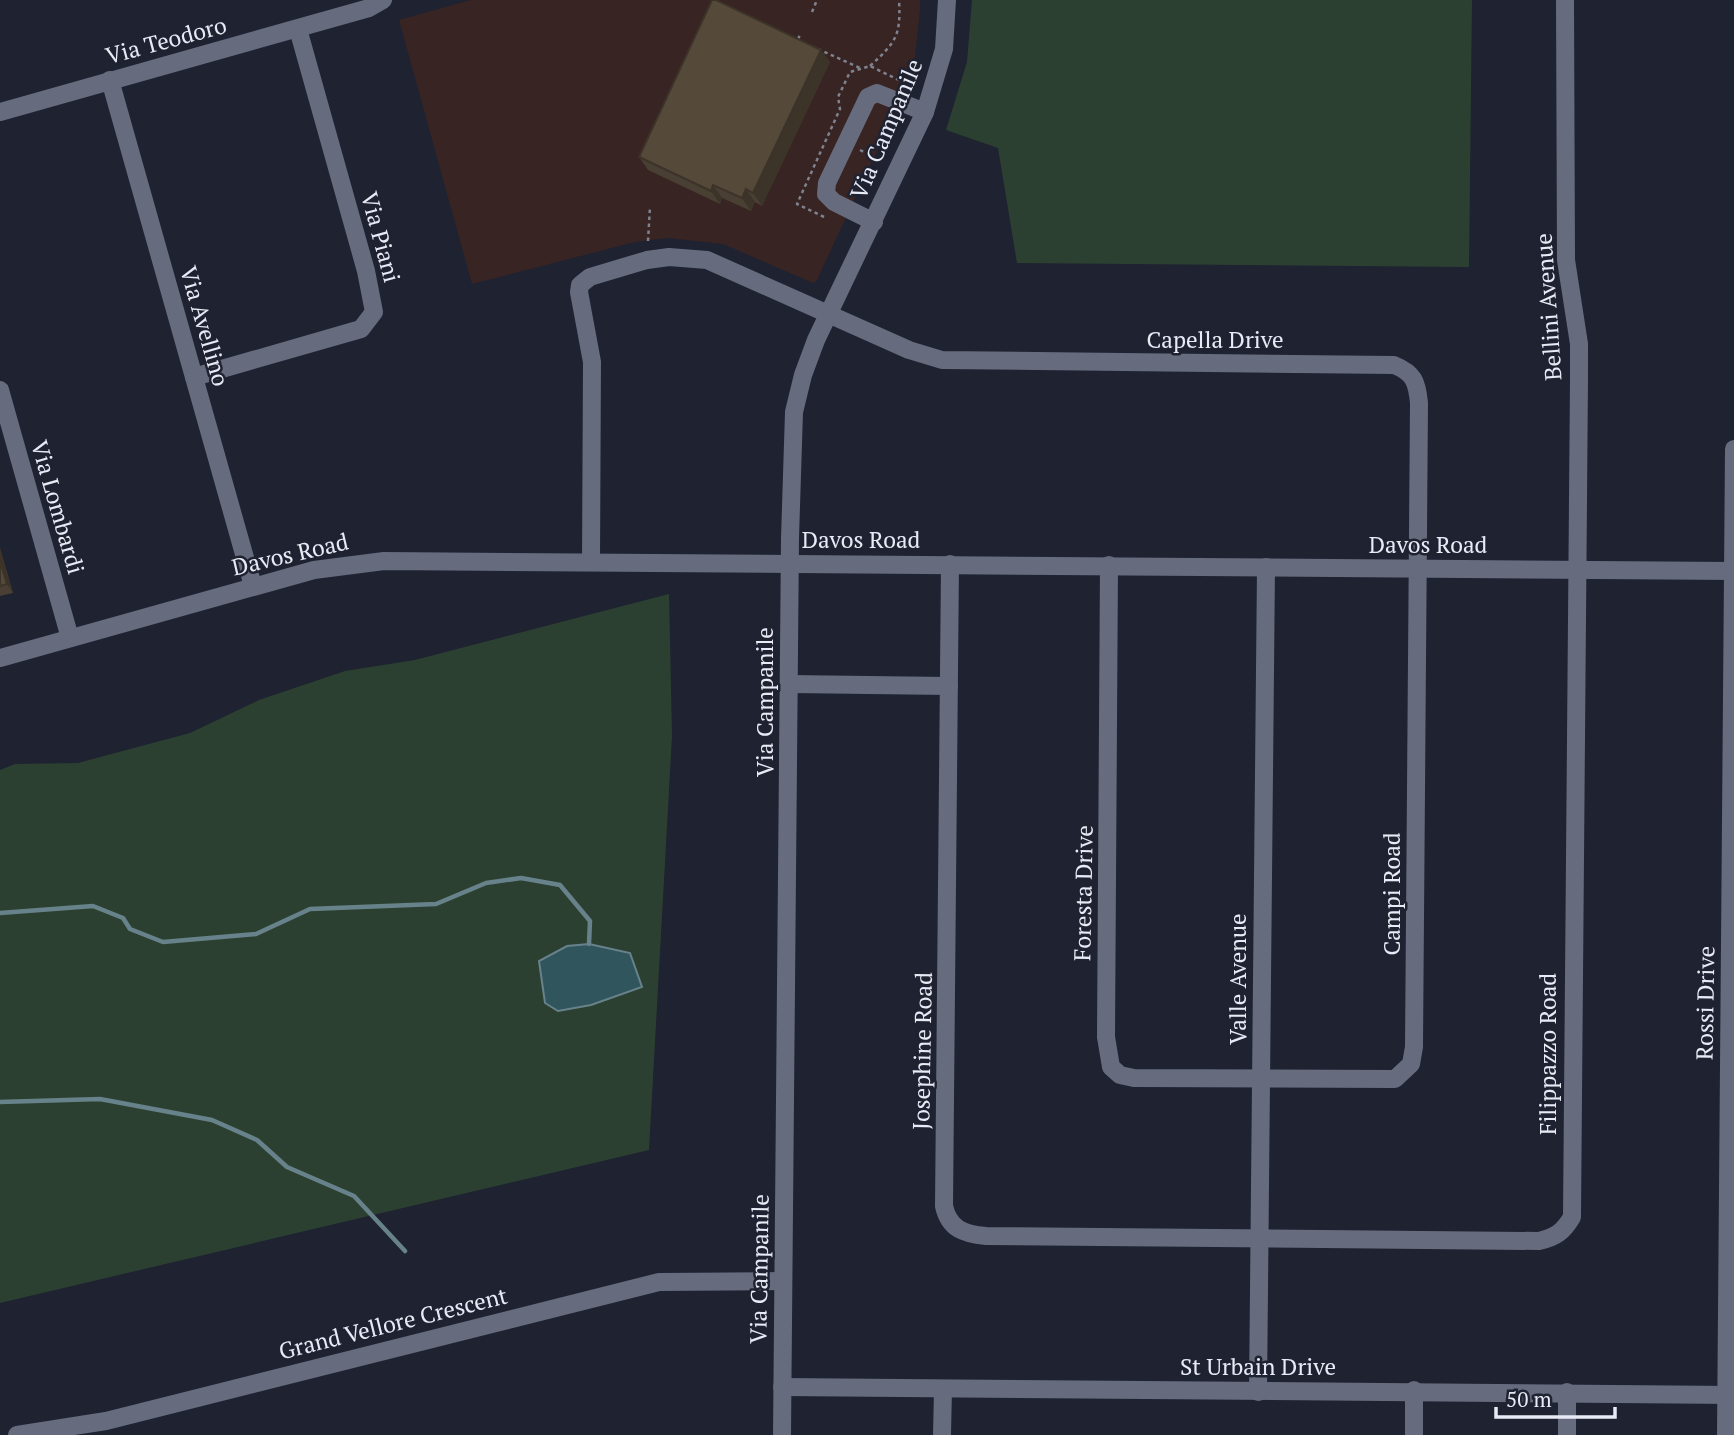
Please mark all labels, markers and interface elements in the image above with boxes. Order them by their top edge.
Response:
street label: Via Teodoro [102,9,230,71]
street label: Via Campanile [842,54,930,204]
street label: Via Piani [354,188,408,286]
street label: Bellini Avenue [1527,232,1569,382]
street label: Via Avellino [173,262,237,390]
street label: Capella Drive [1147,324,1283,355]
street label: Via Lombardi [24,437,92,578]
street label: Davos Road [802,524,921,555]
street label: Davos Road [229,525,352,582]
street label: Davos Road [1369,529,1488,560]
street label: Via Campanile [749,627,780,777]
street label: Foresta Drive [1066,825,1100,961]
street label: Campi Road [1376,832,1407,956]
street label: Valle Avenue [1222,913,1253,1045]
street label: Rossi Drive [1689,946,1721,1060]
street label: Josephine Road [905,972,939,1130]
street label: Filippazzo Road [1532,973,1563,1135]
street label: Via Campanile [742,1194,776,1344]
street label: Grand Vellore Crescent [275,1279,511,1366]
street label: St Urbain Drive [1180,1351,1336,1382]
scale bar [1496,1376,1615,1420]
text: 50 m [1506,1385,1552,1413]

